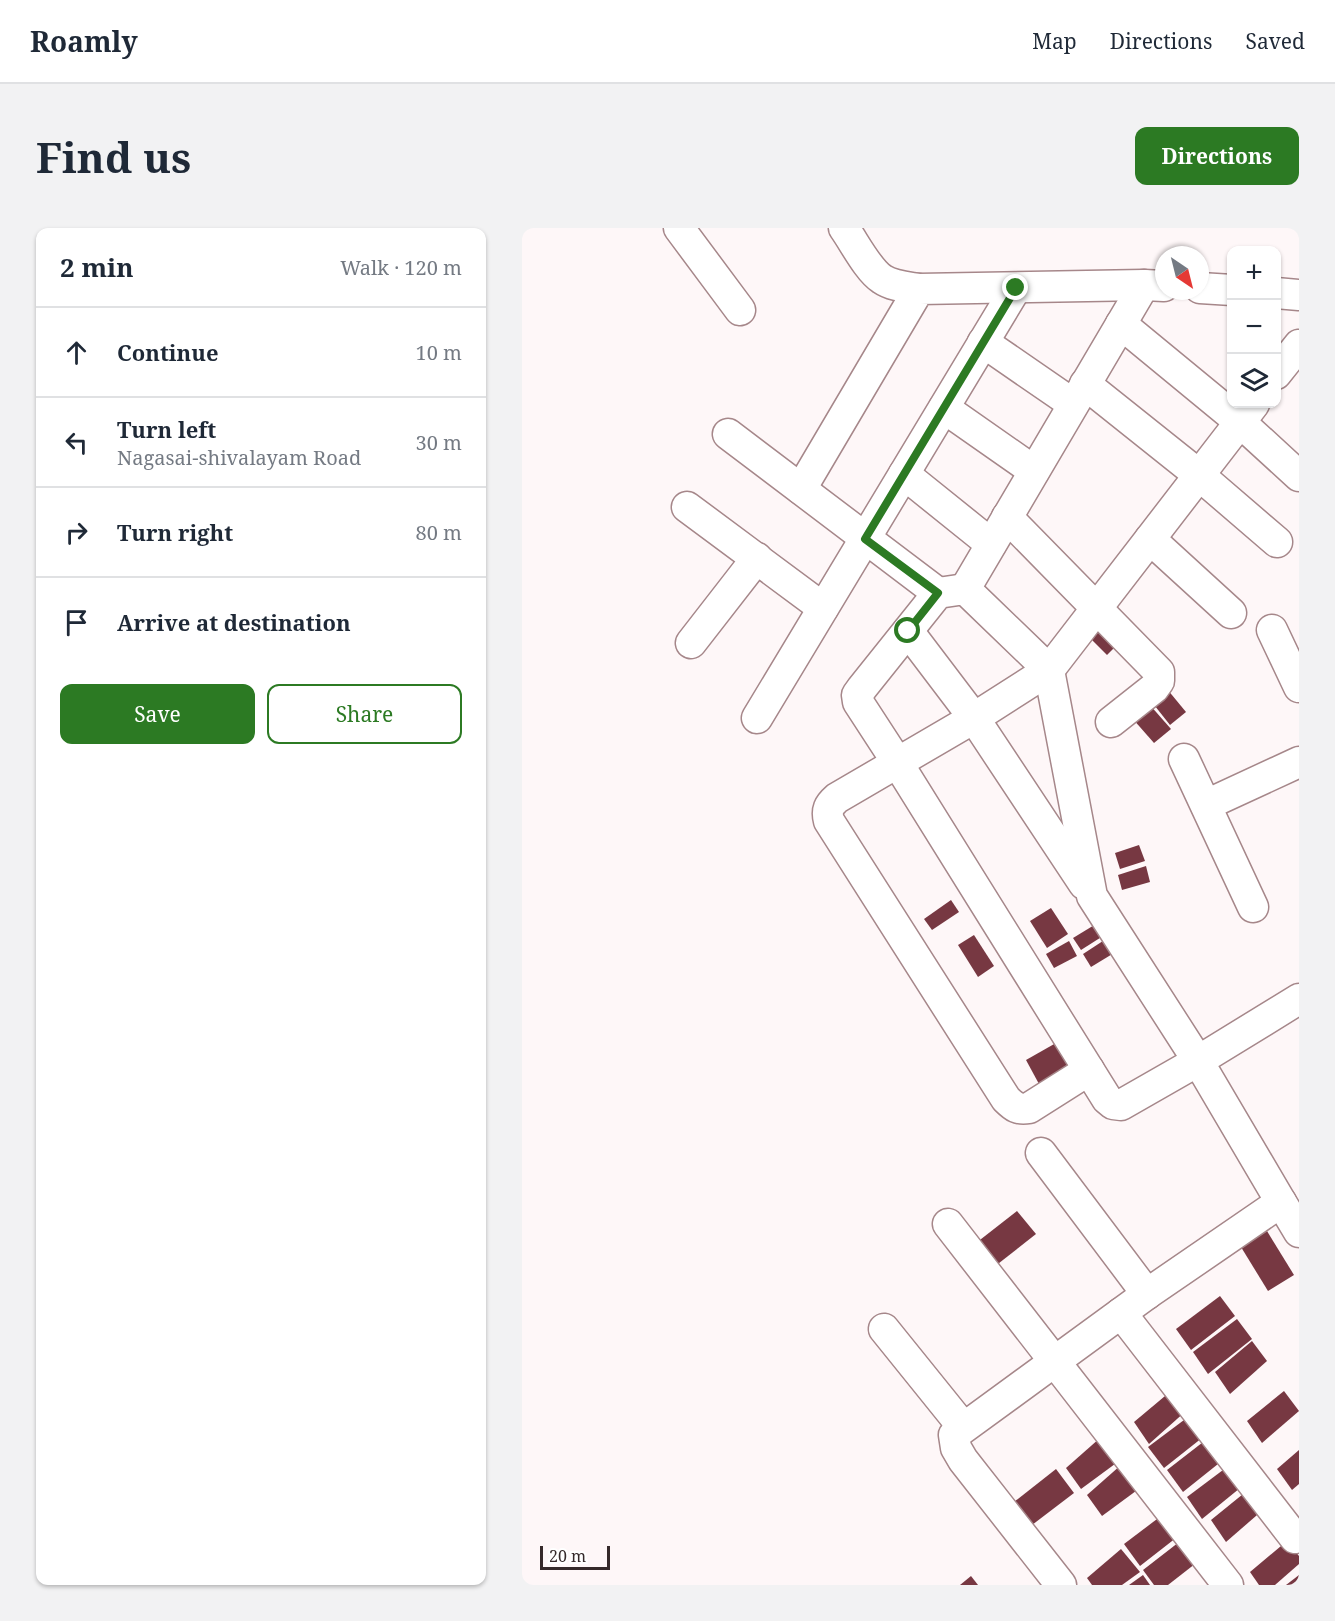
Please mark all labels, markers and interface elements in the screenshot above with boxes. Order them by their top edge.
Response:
text: Roamly [30,22,138,60]
text: Map [1032,27,1077,55]
text: Directions [1110,27,1212,55]
text: Saved [1245,27,1305,55]
button: Directions [1135,127,1299,185]
text: Find us [36,128,191,185]
north arrow [1155,246,1209,300]
map controls [1227,246,1281,408]
button: + [1227,246,1281,300]
text: 2 min [60,249,134,285]
text: Walk · 120 m [340,254,462,281]
route end [1002,274,1028,300]
button: − [1227,300,1281,354]
icon: ahead [60,336,93,369]
text: Continue [117,337,219,367]
text: 10 m [416,339,462,366]
button: layers [1227,354,1281,408]
text: Turn left [117,414,216,444]
icon: left [60,426,93,459]
text: 30 m [416,429,462,456]
text: Nagasai-shivalayam Road [117,444,361,471]
icon: right [60,516,93,549]
text: Turn right [117,517,233,547]
text: 80 m [416,519,462,546]
icon: arrive [60,606,93,639]
text: Arrive at destination [117,607,351,637]
route start [894,617,920,643]
button: Save [60,684,255,744]
button: Share [267,684,462,744]
scale bar [540,1543,610,1570]
text: 20 m [549,1545,586,1567]

